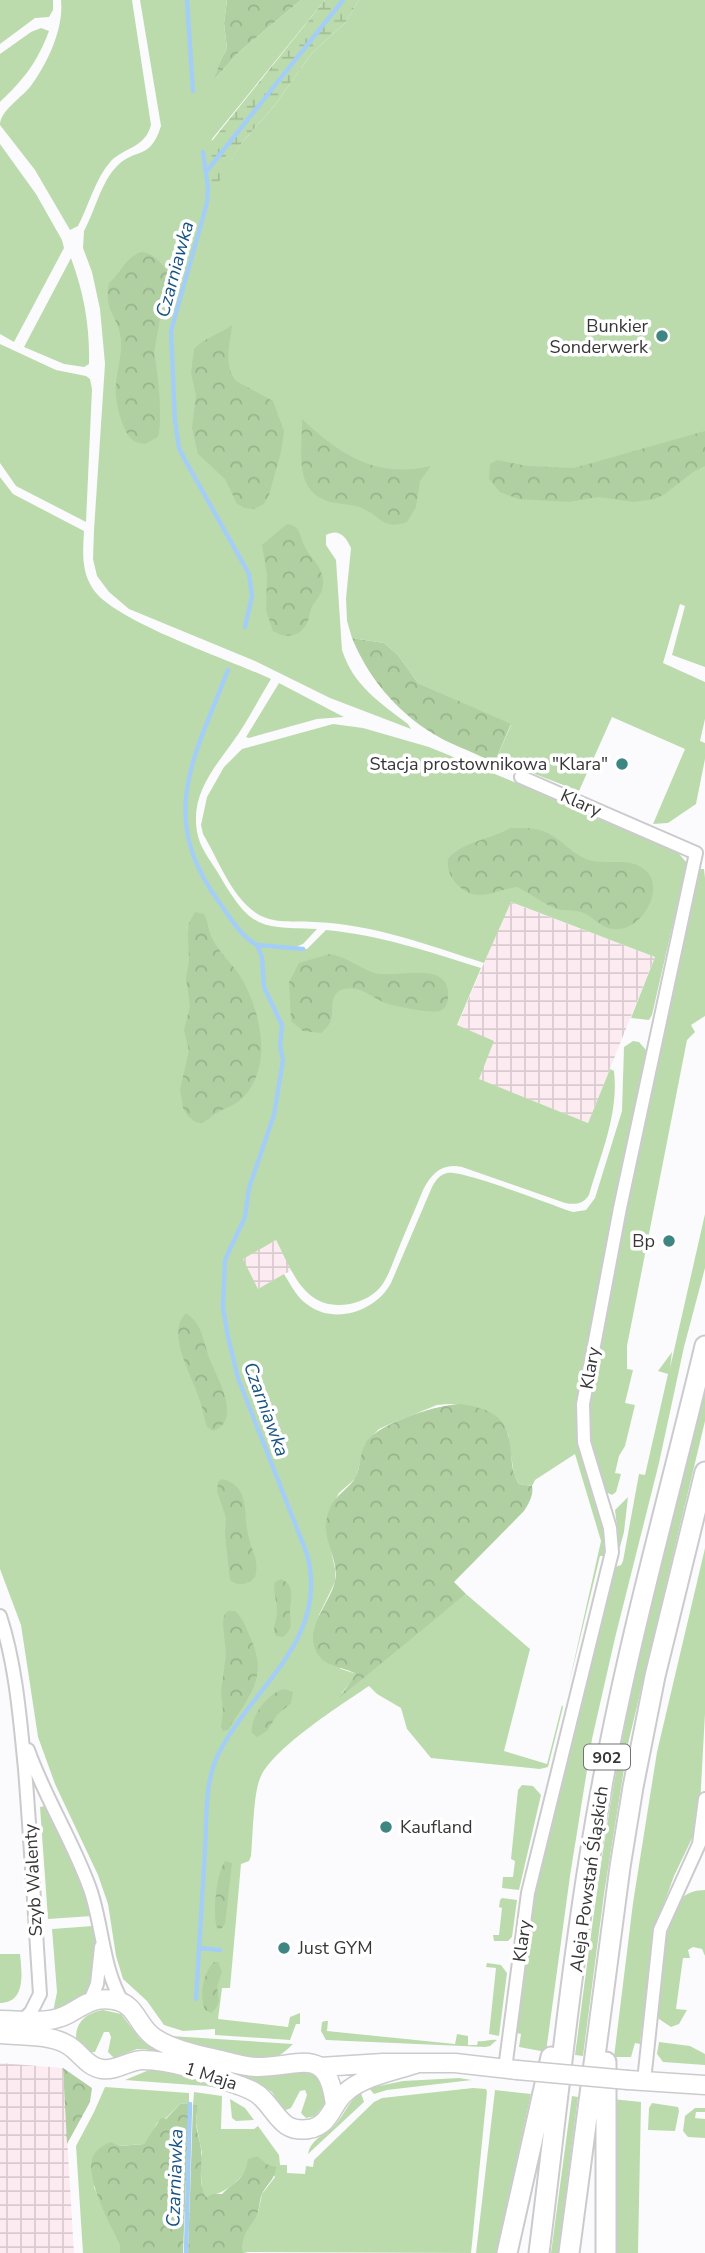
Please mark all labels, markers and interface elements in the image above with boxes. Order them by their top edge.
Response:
water label: Czarniawka [150,218,200,320]
place label: Bunkier Sonderwerk [550,314,649,359]
marker: Bunkier Sonderwerk [654,328,670,344]
place label: Stacja prostownikowa "Klara" [369,752,608,776]
marker: Stacja prostownikowa "Klara" [614,756,630,772]
street label: Klary [557,783,606,823]
place label: Bp [632,1229,655,1253]
marker: Bp [661,1233,677,1249]
street label: Klary [575,1344,606,1391]
water label: Czarniawka [237,1359,295,1460]
road number: 902 [584,1744,630,1770]
street label: Aleja Powstań Śląskich [564,1784,614,1974]
place label: Kaufland [400,1815,472,1839]
marker: Kaufland [378,1819,394,1835]
street label: Szyb Walenty [18,1822,48,1937]
street label: Klary [507,1918,537,1964]
place label: Just GYM [297,1936,373,1960]
marker: Just GYM [276,1940,292,1956]
street label: 1 Maja [182,2056,240,2096]
water label: Czarniawka [160,2128,190,2228]

